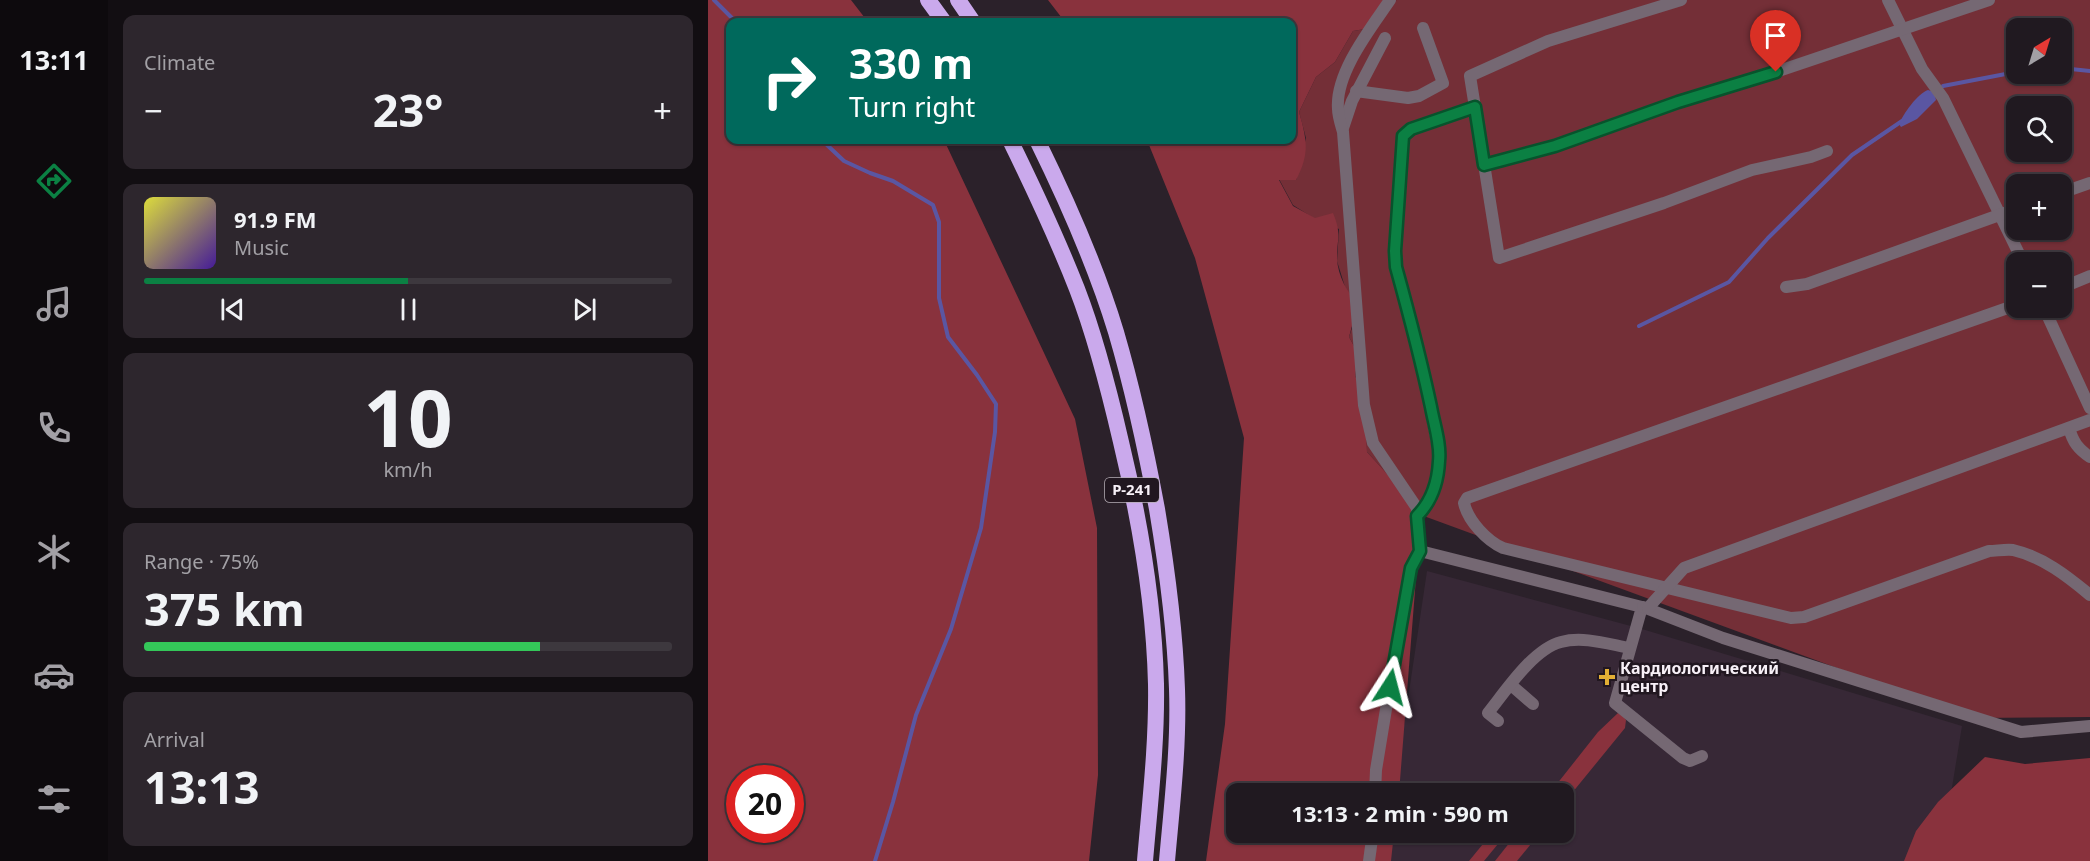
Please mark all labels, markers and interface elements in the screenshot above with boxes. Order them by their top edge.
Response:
pin [1750,10,1801,72]
north arrow [2006,18,2072,84]
map controls [2006,18,2072,318]
icon: arrive [1759,19,1792,52]
text: 330 m [849,34,973,91]
text: 13:11 [19,41,89,78]
icon: right [750,42,828,120]
text: Climate [144,49,215,76]
text: 23° [373,79,443,140]
text: − [144,88,163,133]
text: + [653,88,672,133]
text: Turn right [849,88,975,125]
button: search [2006,96,2072,162]
icon: directions [33,160,75,202]
button: + [2006,174,2072,240]
text: 91.9 FM [234,204,316,234]
text: Music [234,234,289,261]
button: − [2006,252,2072,318]
icon: music [33,283,75,325]
icon: previous [216,293,249,326]
icon: pause [392,293,425,326]
icon: next [568,293,601,326]
text: 10 [363,364,453,470]
icon: phone [33,407,75,449]
text: km/h [383,456,433,483]
road number: Р-241 [1105,478,1159,502]
icon: climate [33,531,75,573]
text: Range · 75% [144,548,259,575]
text: 375 km [144,578,305,639]
icon: car [33,654,75,696]
position arrow [1358,655,1422,719]
place label: Кардиологический центр [1620,657,1779,697]
marker: Кардиологический центр [1598,668,1616,686]
text: Arrival [144,726,205,753]
text: 13:13 [144,756,260,817]
speed limit sign: 20 [726,765,804,843]
icon: filters [33,778,75,820]
text: 13:13 · 2 min · 590 m [1291,798,1509,828]

